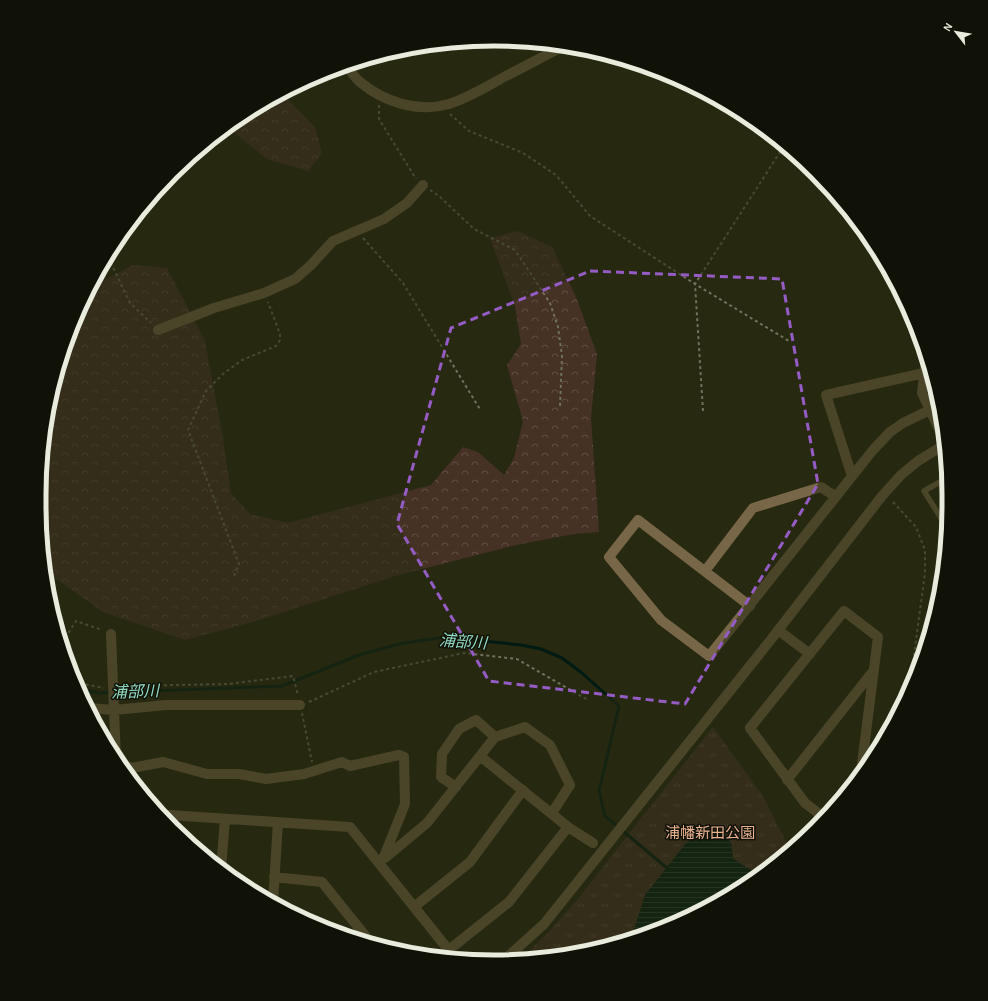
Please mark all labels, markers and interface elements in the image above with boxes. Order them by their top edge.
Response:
north arrow [936,12,976,52]
text: N [941,21,955,33]
water label: 浦部川 [438,631,489,652]
water label: 浦部川 [111,682,161,701]
park label: 浦幡新田公園 [665,824,755,841]

